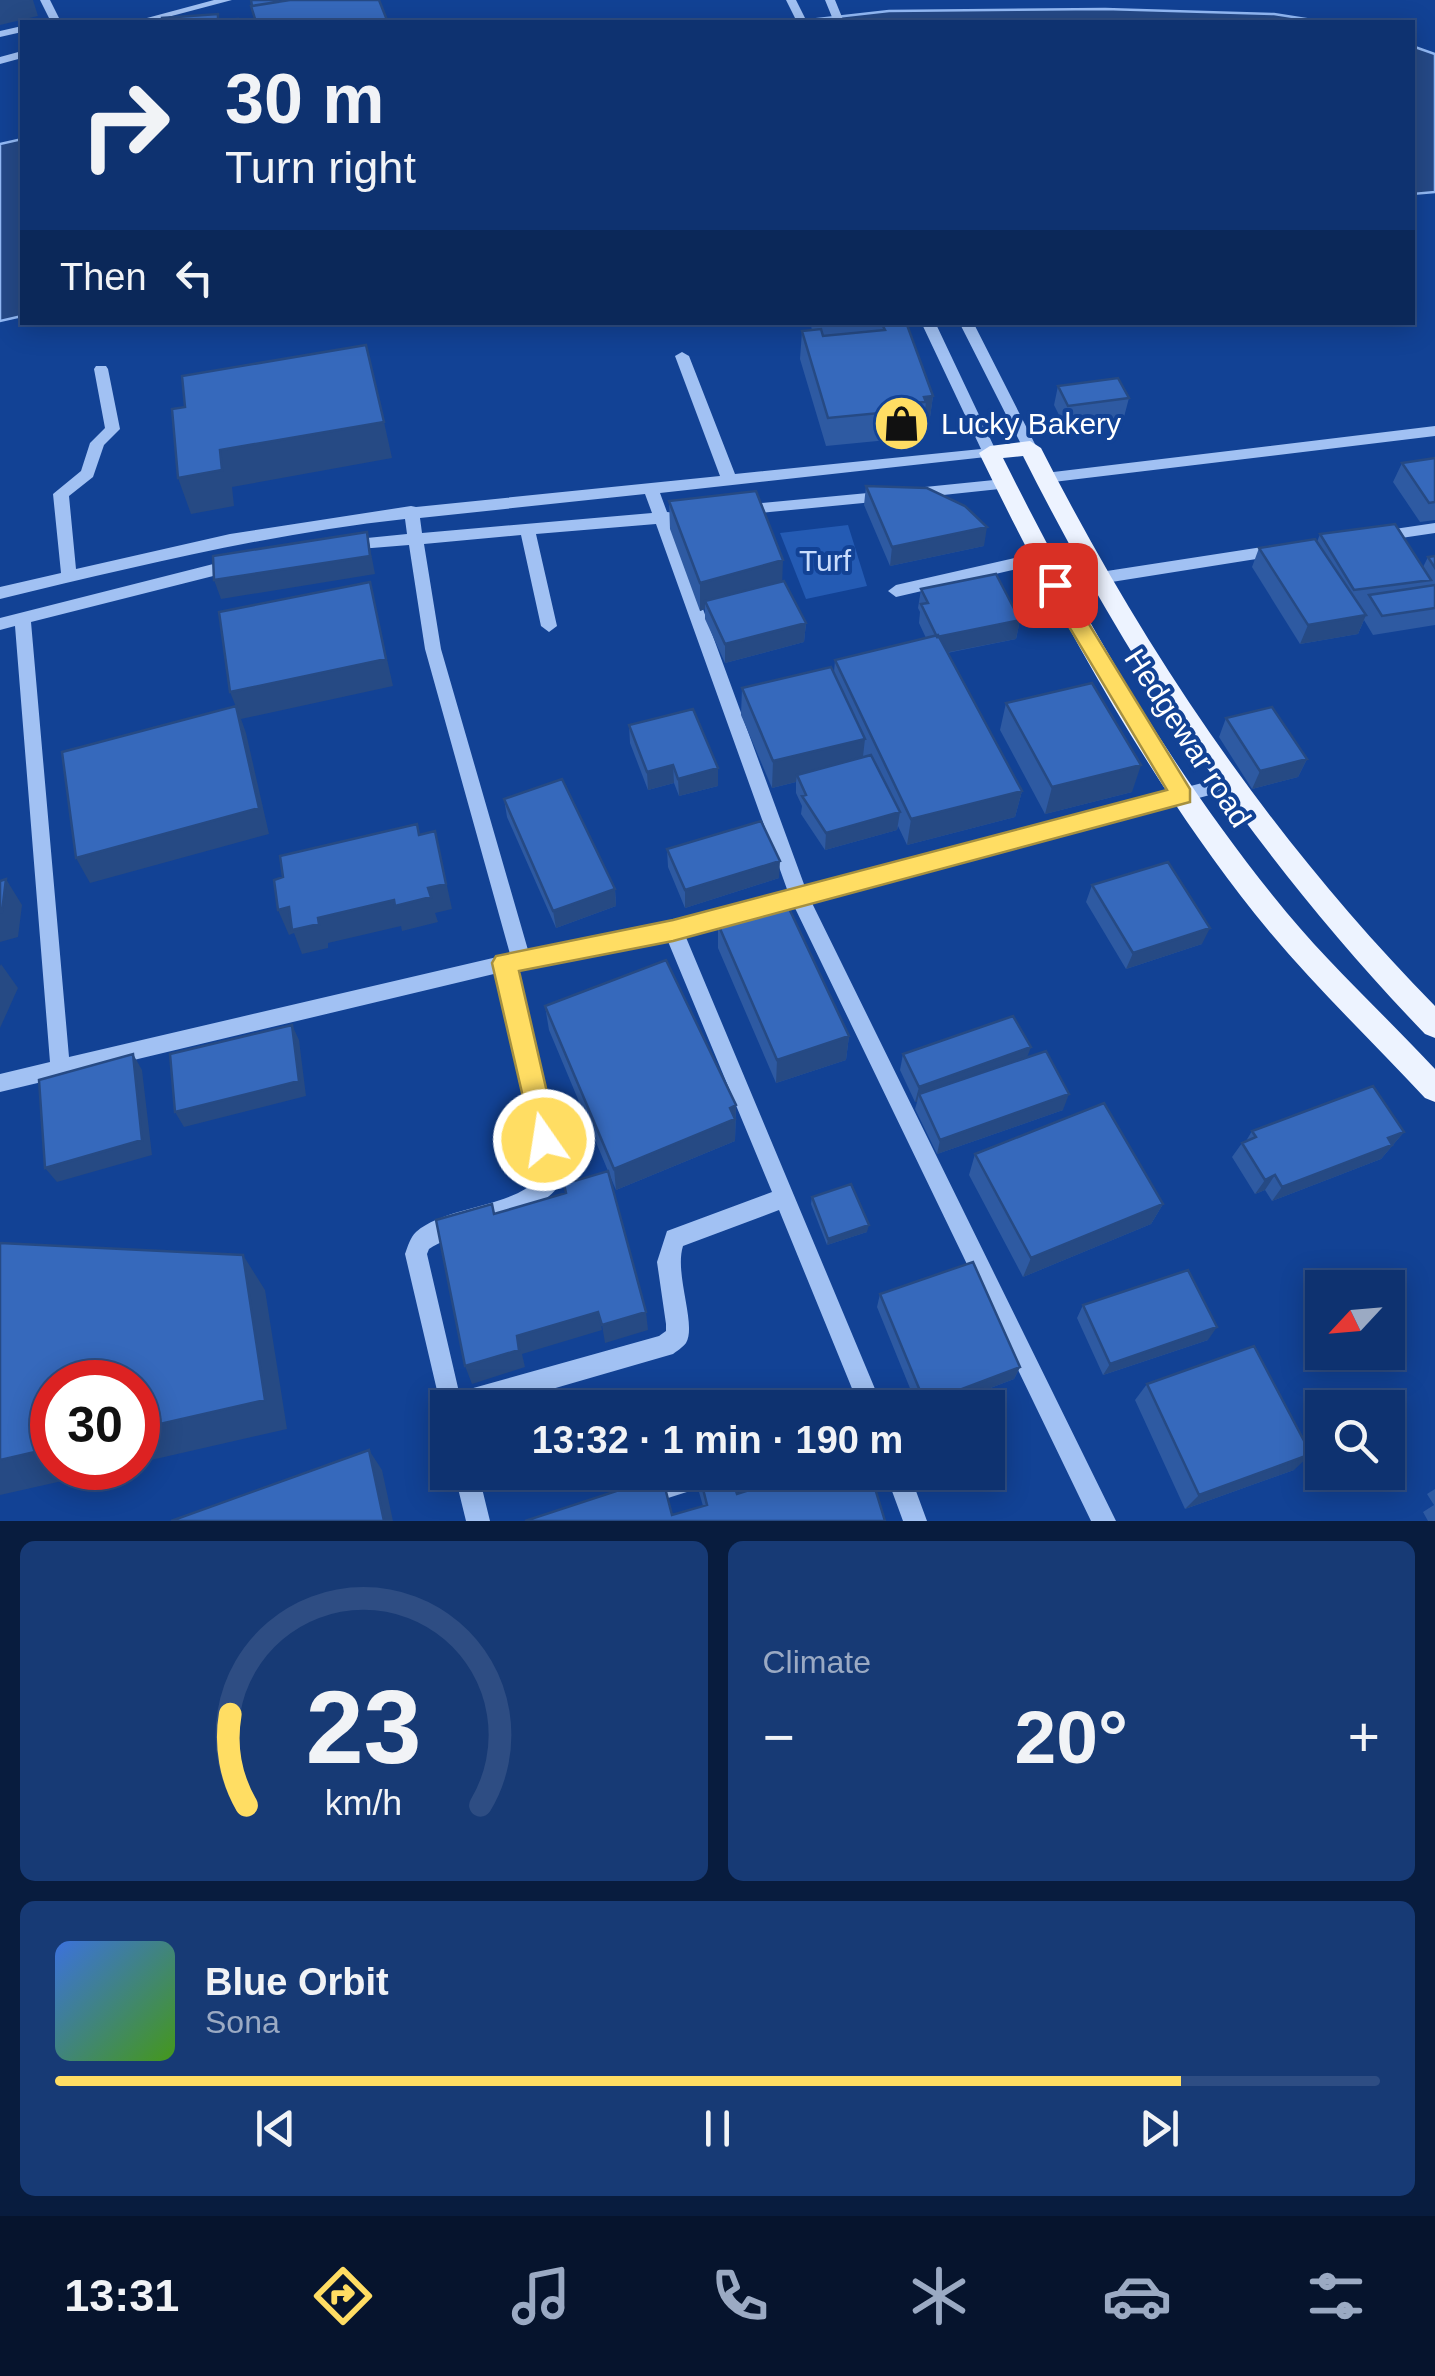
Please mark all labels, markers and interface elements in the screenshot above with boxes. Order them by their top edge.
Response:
icon: right [60,60,190,190]
text: 30 m [225,60,385,138]
text: Turn right [225,142,416,193]
icon: left [167,250,222,305]
text: Then [60,256,147,298]
shop icon: Lucky Bakery [872,393,932,453]
place label: Lucky Bakery [941,407,1121,440]
pin [1013,543,1098,628]
park label: Turf [799,544,852,577]
icon: arrive [1028,558,1083,613]
street label: Hedgewar road [1118,643,1258,833]
position arrow [492,1088,596,1192]
north arrow [1305,1270,1405,1370]
map controls [1305,1270,1405,1490]
speed limit sign: 30 [30,1360,160,1490]
button: search [1305,1390,1405,1490]
text: 13:32 · 1 min · 190 m [532,1419,903,1461]
text: Climate [763,1644,871,1680]
text: 23 [306,1669,422,1785]
text: 20° [1015,1695,1128,1779]
text: − [763,1706,795,1768]
text: + [1348,1706,1380,1768]
text: km/h [325,1783,402,1823]
text: Blue Orbit [205,1961,389,2003]
text: Sona [205,2004,280,2040]
icon: previous [248,2101,303,2156]
icon: pause [690,2101,745,2156]
icon: next [1132,2101,1187,2156]
icon: directions [308,2261,378,2331]
icon: music [506,2261,576,2331]
icon: phone [705,2261,775,2331]
icon: climate [904,2261,974,2331]
icon: car [1102,2261,1172,2331]
icon: filters [1301,2261,1371,2331]
text: 13:31 [64,2270,179,2321]

